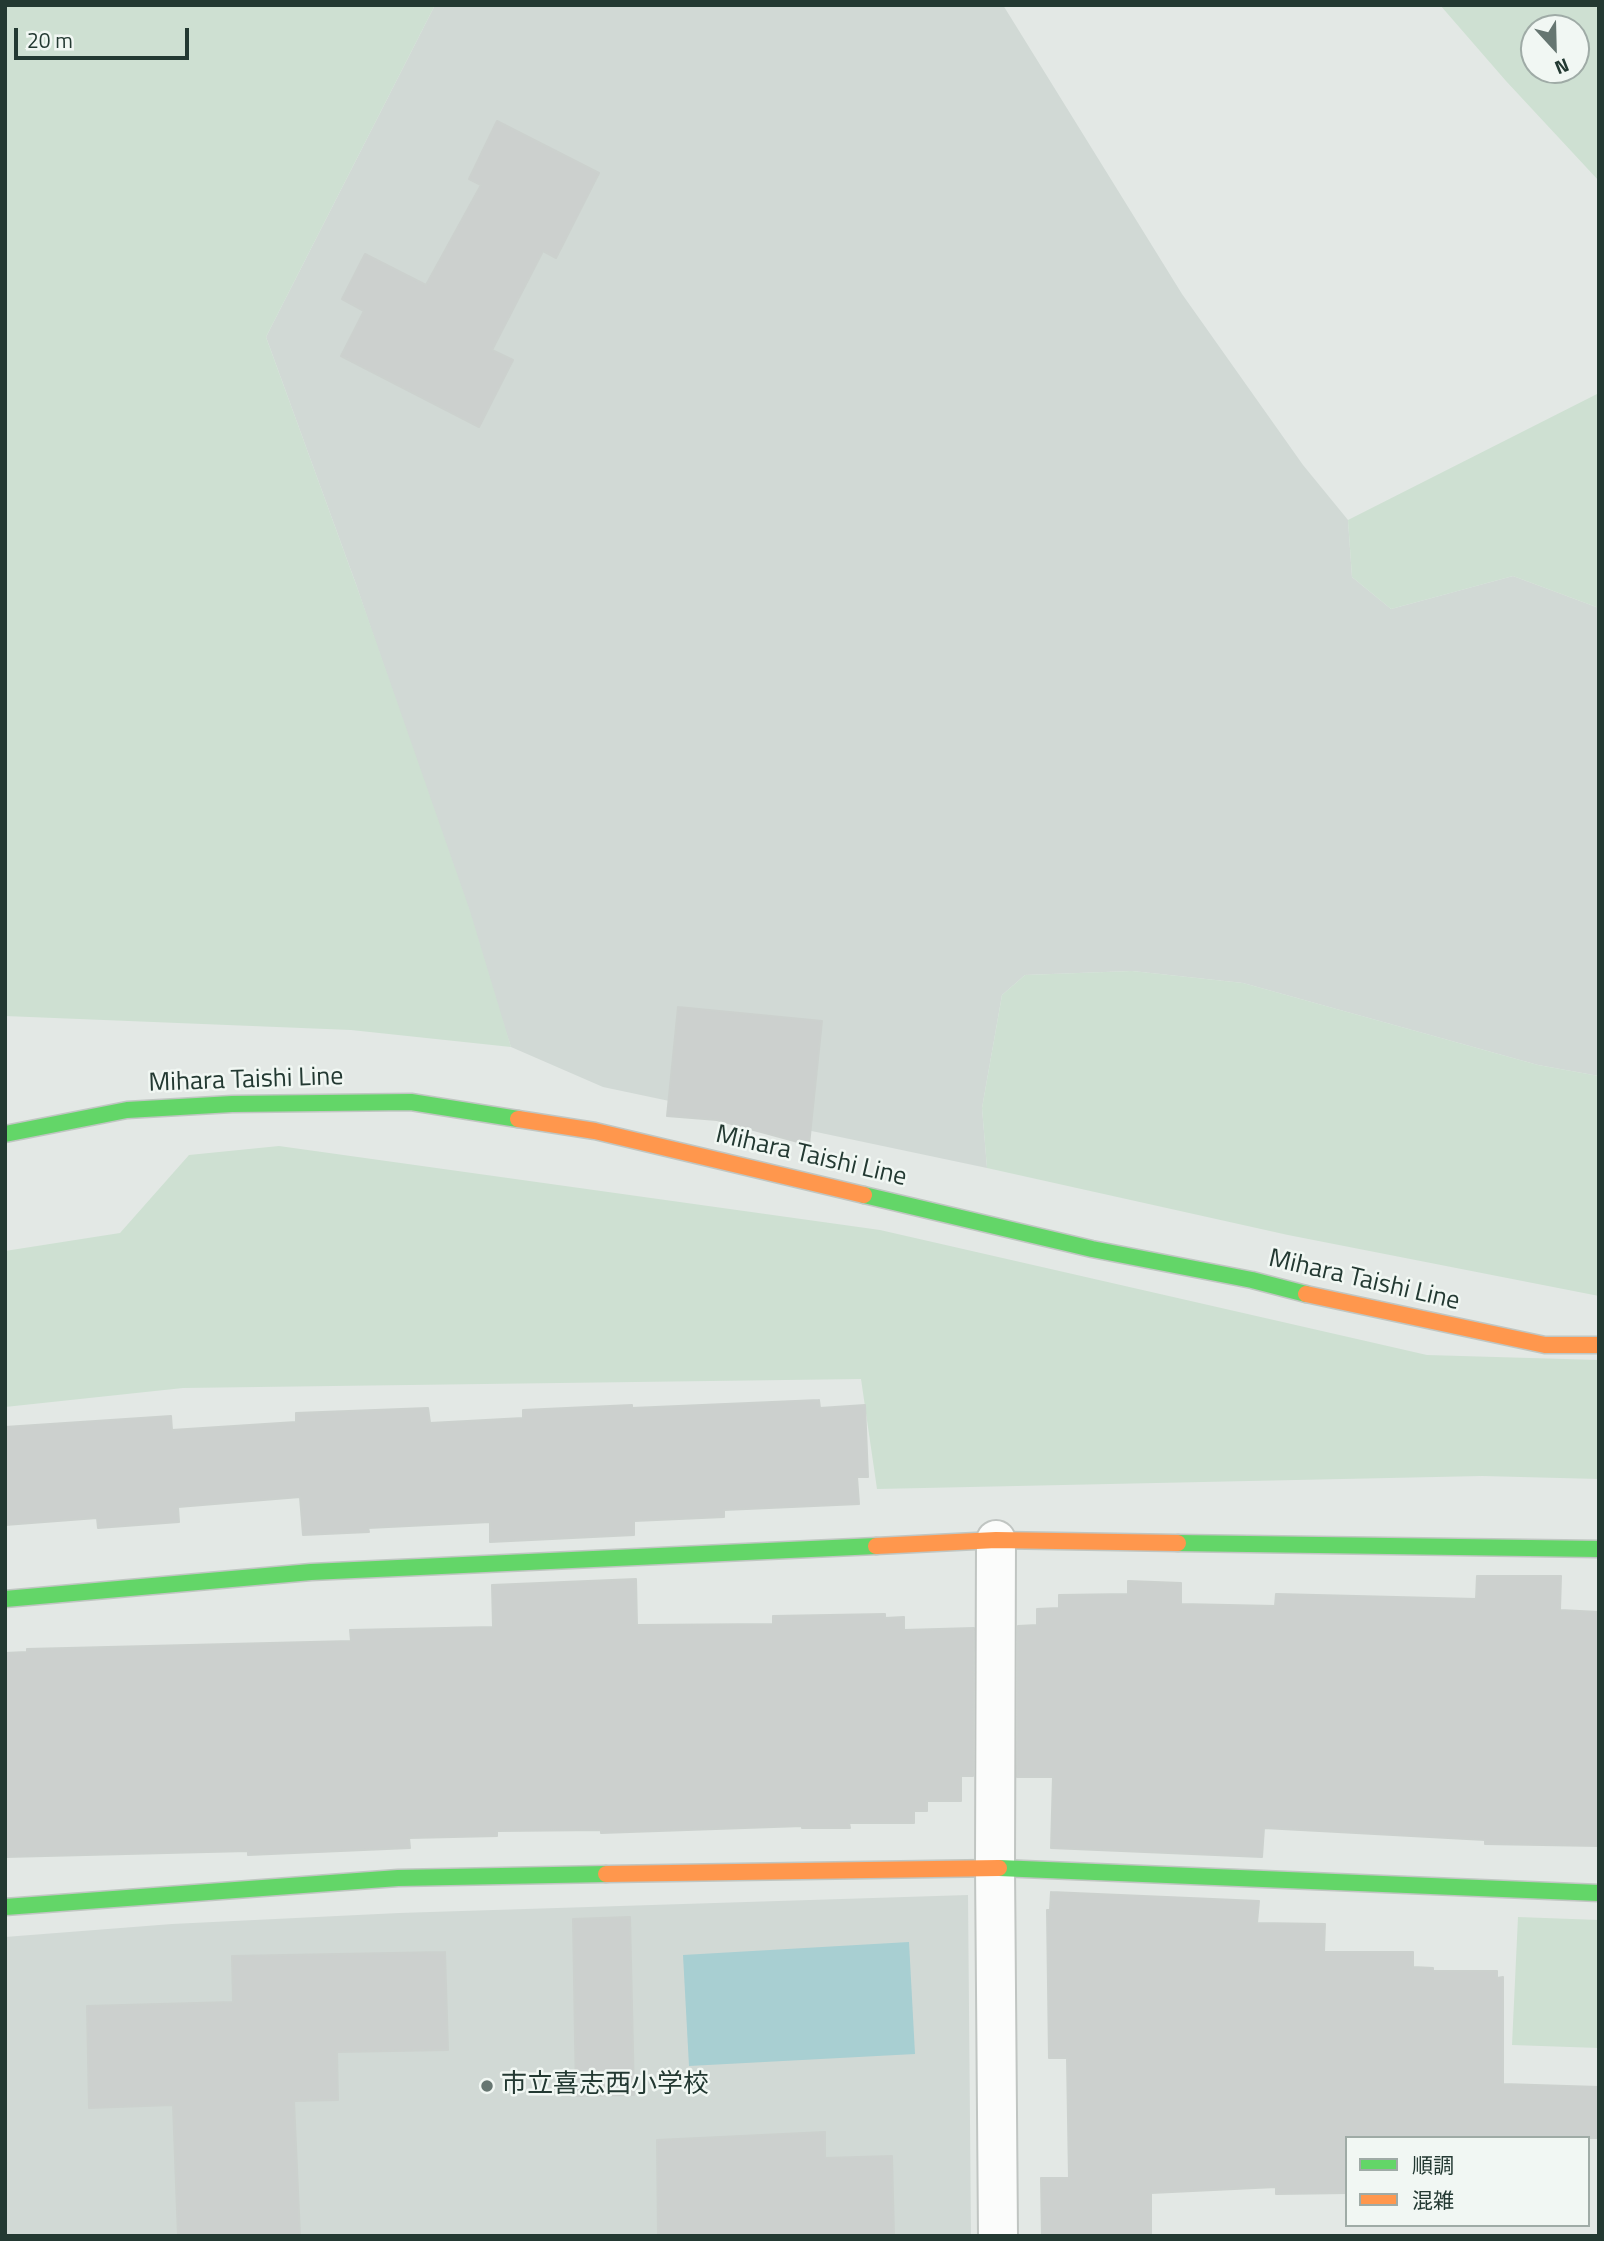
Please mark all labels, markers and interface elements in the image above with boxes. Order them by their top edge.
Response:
scale bar [18,14,192,58]
north arrow [1520,14,1590,84]
text: 20 m [27,24,73,56]
text: N [1551,51,1574,83]
street label: Mihara Taishi Line [148,1062,344,1100]
street label: Mihara Taishi Line [712,1120,910,1194]
street label: Mihara Taishi Line [1265,1244,1463,1318]
place label: 市立喜志西小学校 [501,2070,709,2102]
marker: 市立喜志西小学校 [479,2078,495,2094]
legend [1345,2136,1590,2227]
text: 順調 [1412,2149,1454,2181]
text: 混雑 [1412,2184,1454,2216]

